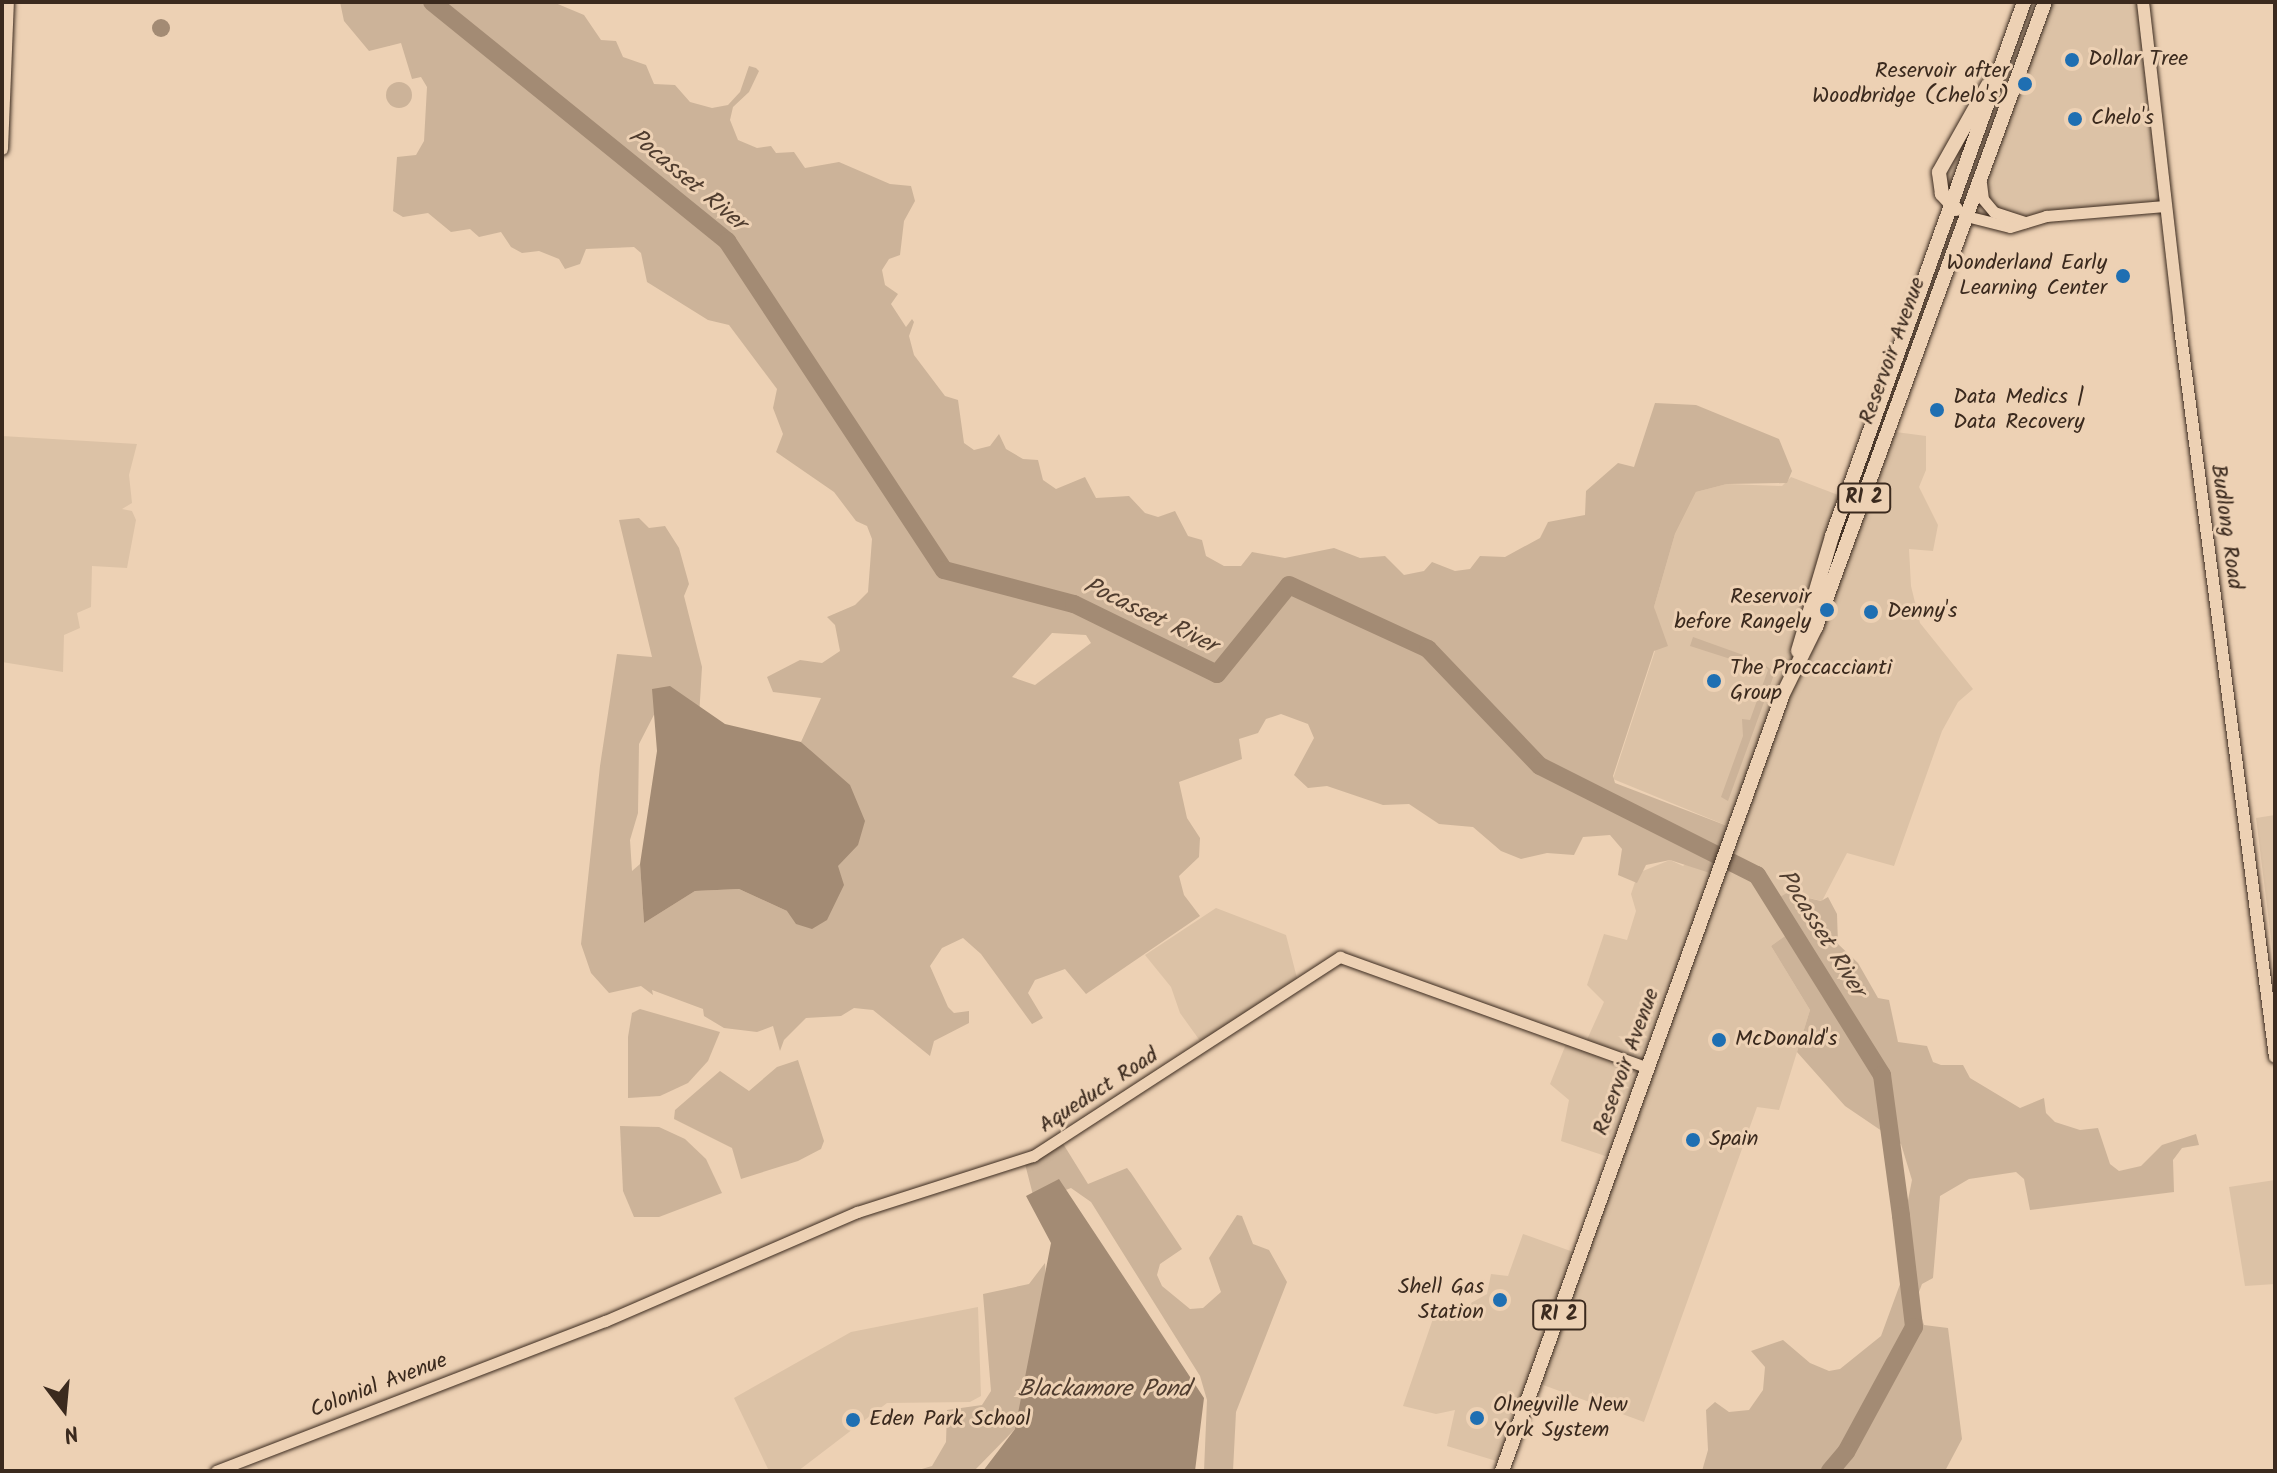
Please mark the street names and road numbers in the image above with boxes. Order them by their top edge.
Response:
street label: Reservoir Avenue [1854,274,1932,428]
street label: Budlong Road [2204,463,2248,591]
road number: RI 2 [1836,482,1892,514]
street label: Reservoir Avenue [1588,985,1666,1139]
street label: Aqueduct Road [1034,1043,1164,1139]
road number: RI 2 [1531,1299,1587,1331]
street label: Colonial Avenue [307,1348,451,1424]

